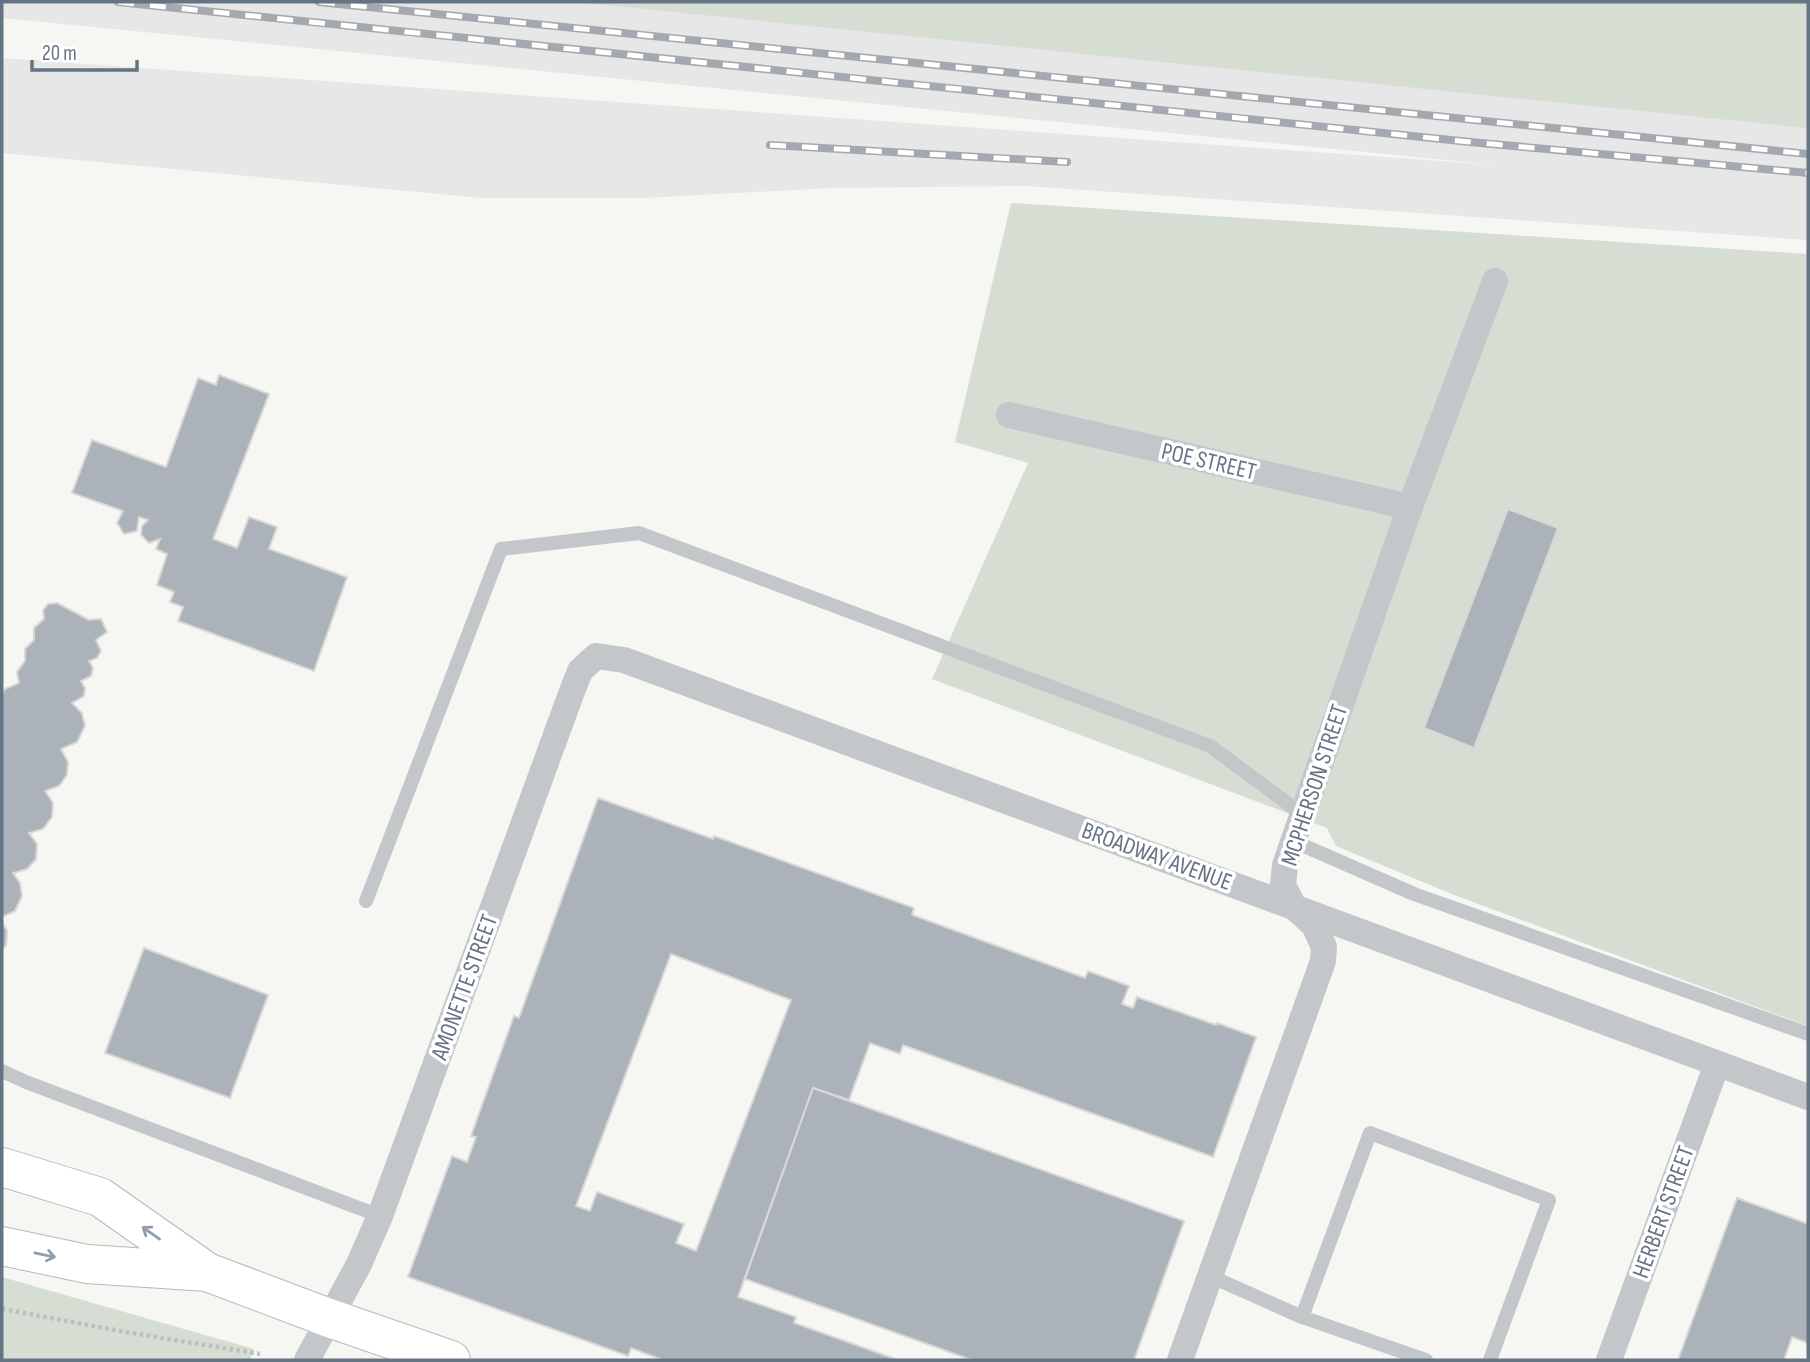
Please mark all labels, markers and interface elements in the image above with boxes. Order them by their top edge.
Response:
scale bar [32,28,136,72]
text: 20 m [42,41,77,66]
street label: POE STREET [1159,437,1259,486]
street label: MCPHERSON STREET [1275,701,1354,869]
street label: BROADWAY AVENUE [1078,816,1236,897]
street label: AMONETTE STREET [424,910,504,1065]
street label: HERBERT STREET [1626,1142,1701,1282]
one-way arrow [142,1226,161,1240]
one-way arrow [33,1249,56,1263]

